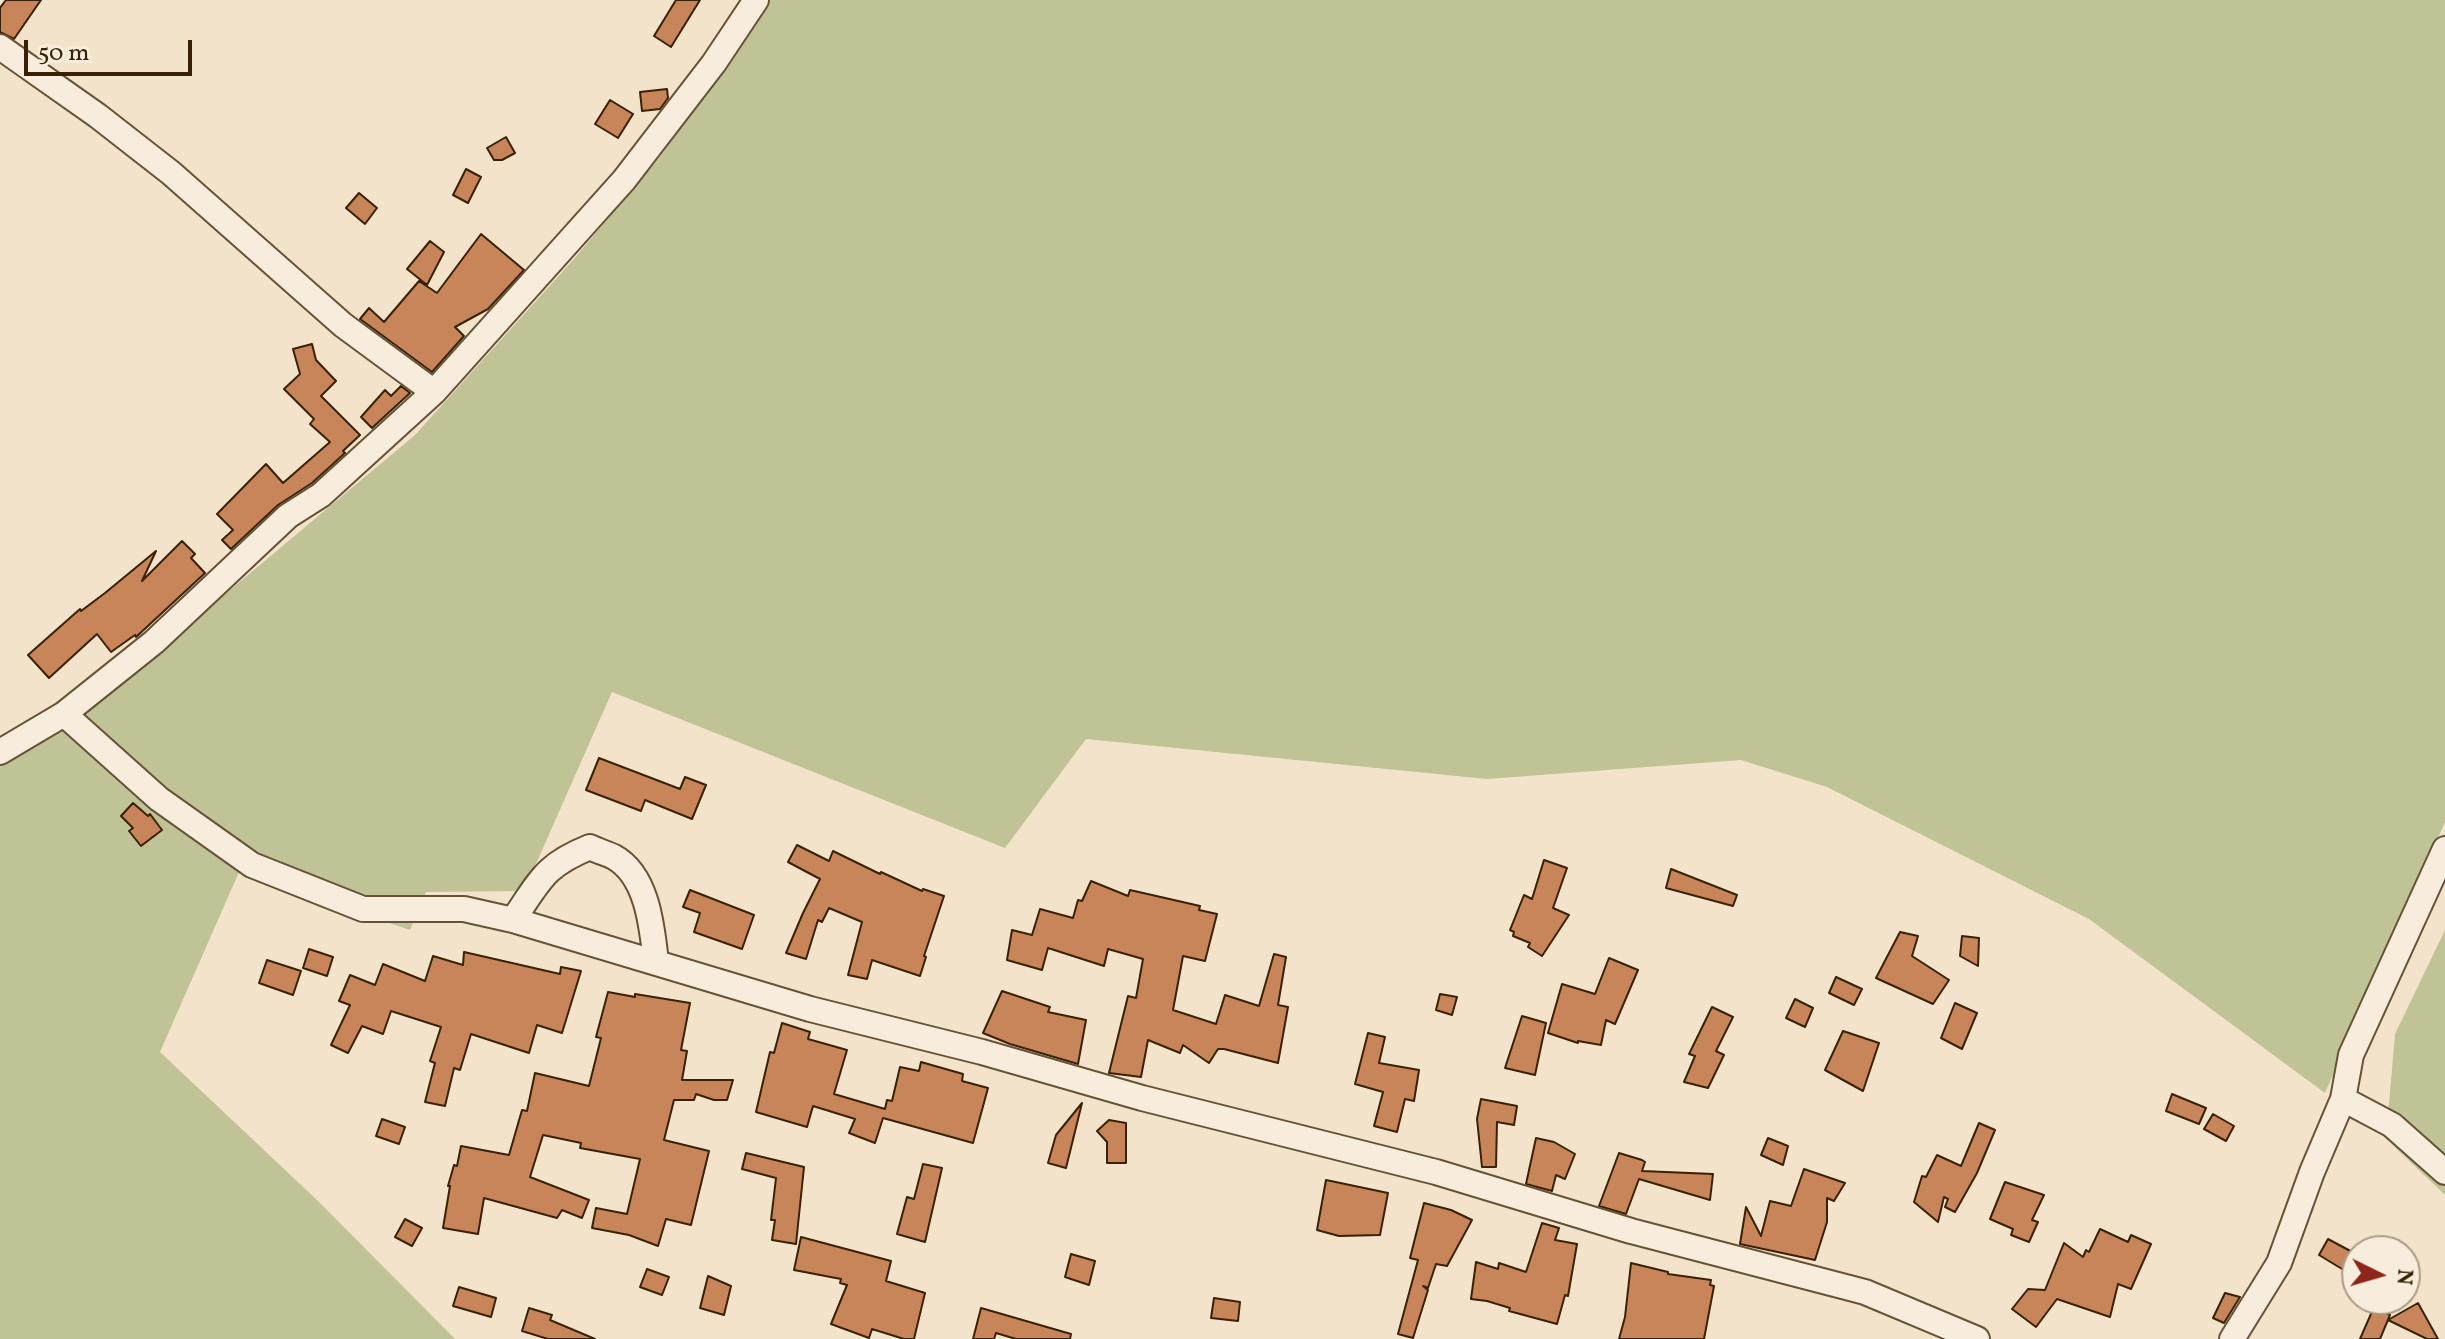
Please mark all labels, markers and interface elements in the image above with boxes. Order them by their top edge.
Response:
scale bar [28,24,196,74]
text: 50 m [38,37,90,71]
north arrow [2341,1235,2421,1315]
text: N [2387,1268,2420,1286]

